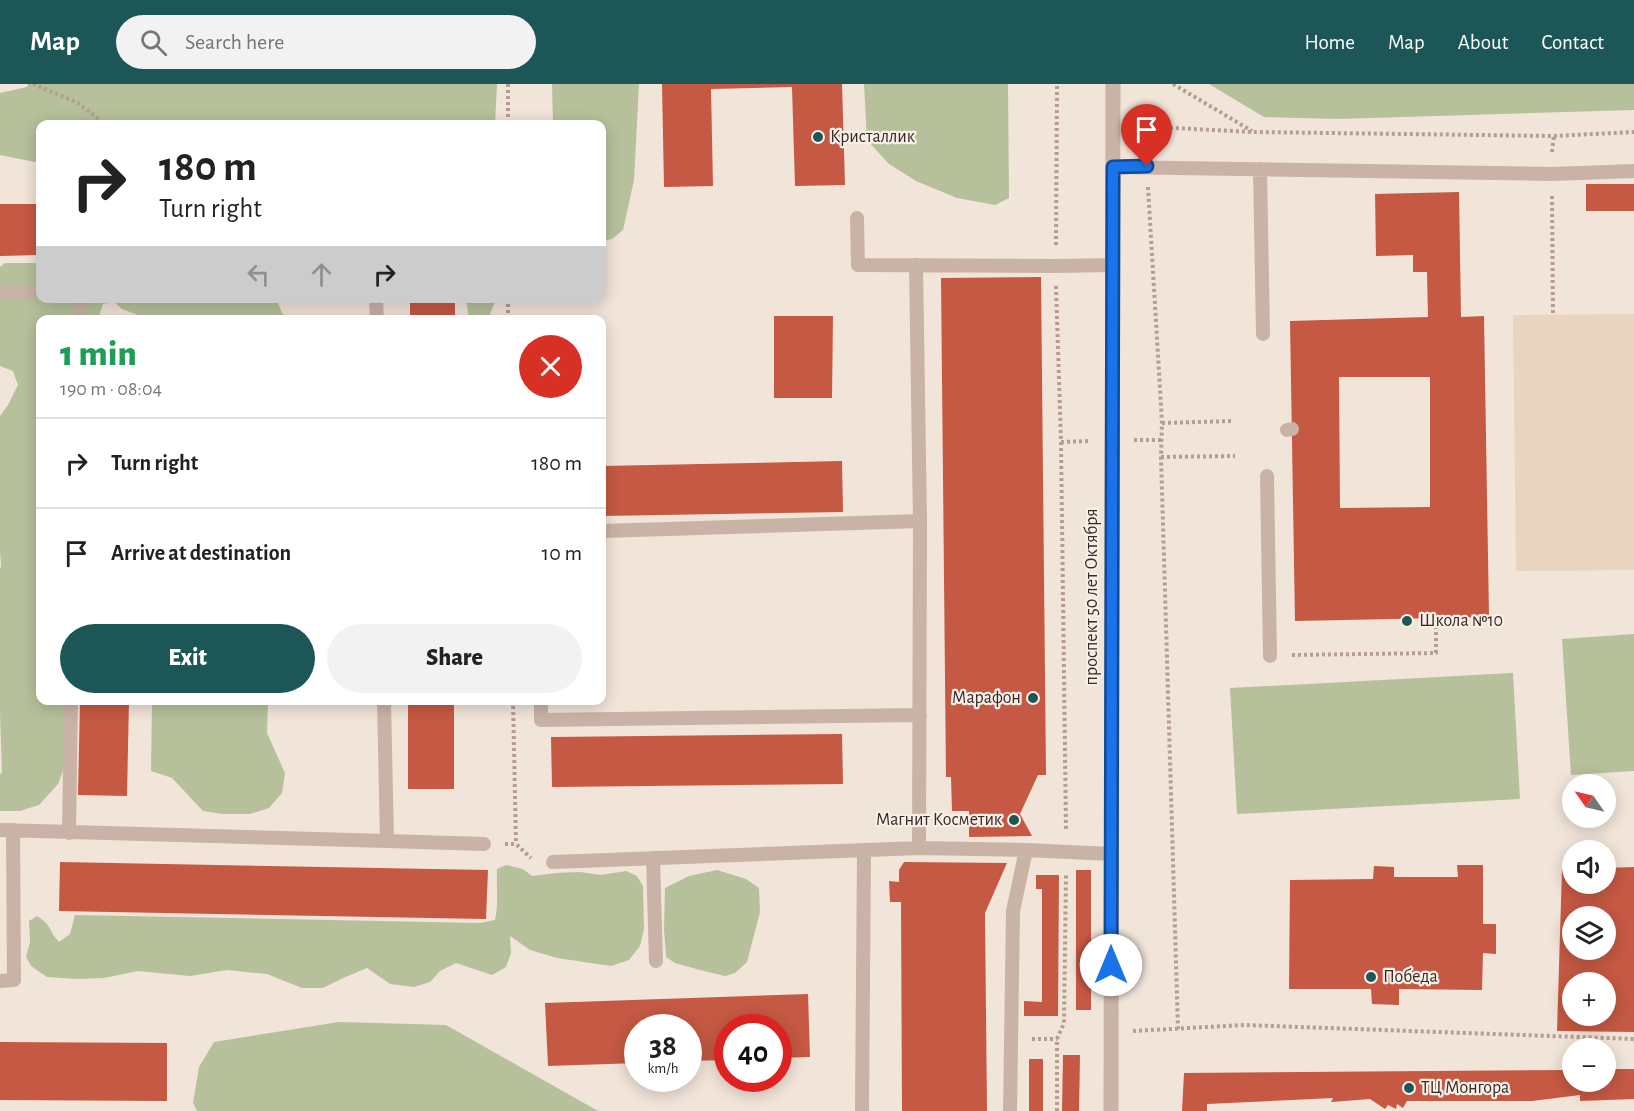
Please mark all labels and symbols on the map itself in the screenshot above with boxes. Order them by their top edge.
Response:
pin [1121,104,1172,166]
place label: Кристаллик [830,128,916,146]
marker: Кристаллик [811,130,825,144]
street label: проспект 50 лет Октября [1082,509,1101,685]
place label: Школа №10 [1419,612,1503,630]
marker: Школа №10 [1400,614,1414,628]
place label: Марафон [952,689,1021,707]
marker: Марафон [1026,691,1040,705]
north arrow [1562,774,1616,828]
place label: Магнит Косметик [876,811,1003,829]
marker: Магнит Косметик [1007,813,1021,827]
position arrow [1079,933,1143,997]
place label: Победа [1383,967,1438,986]
marker: Победа [1364,970,1378,984]
speed limit sign: 40 [714,1014,792,1092]
place label: ТЦ Монгора [1421,1079,1509,1097]
marker: ТЦ Монгора [1402,1081,1416,1095]

